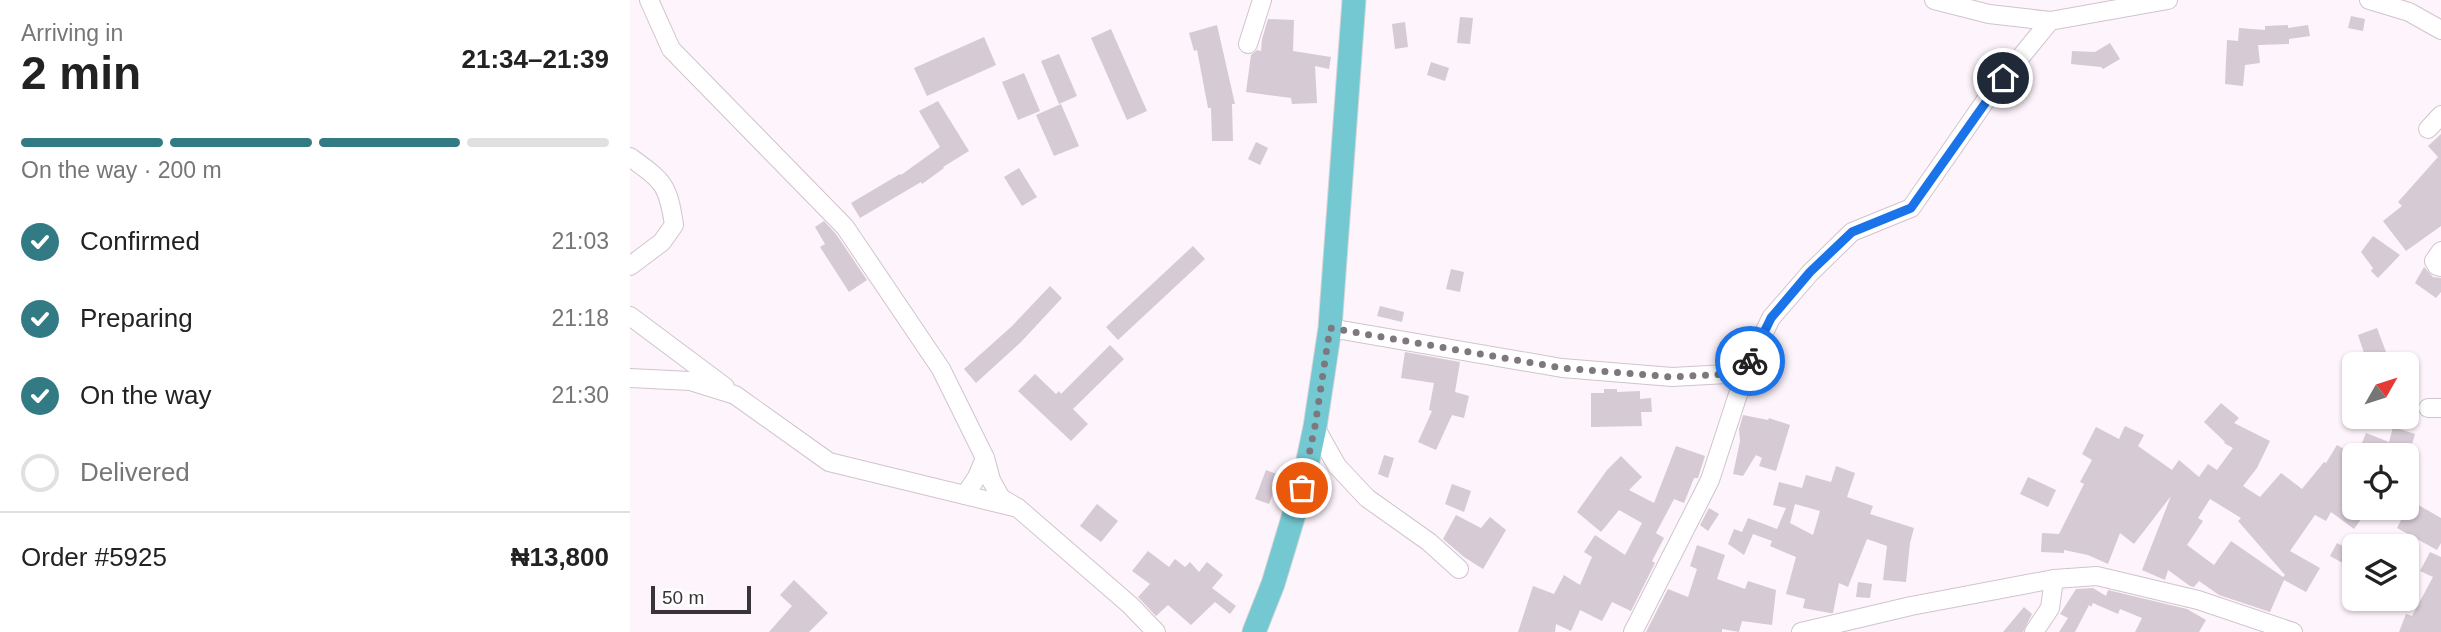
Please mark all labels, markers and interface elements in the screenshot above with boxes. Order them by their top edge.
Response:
text: Arriving in [21,20,123,46]
text: 21:34–21:39 [462,44,609,74]
text: 2 min [21,47,141,99]
pin [1973,48,2033,108]
icon: home [1984,59,2022,97]
text: On the way · 200 m [21,157,222,183]
icon: check [21,223,59,261]
text: Confirmed [80,226,200,256]
text: 21:03 [551,228,609,254]
icon: check [21,300,59,338]
text: Preparing [80,303,193,333]
text: 21:18 [551,305,609,331]
courier [1715,326,1785,396]
icon: bike [1731,342,1769,380]
north arrow [2342,352,2418,429]
map controls [2342,352,2419,611]
icon: check [21,377,59,415]
text: On the way [80,380,212,410]
text: 21:30 [551,382,609,408]
button: locate [2342,443,2419,520]
text: Delivered [80,457,190,487]
pin [1272,458,1332,518]
icon: bag [1283,469,1321,507]
button: layers [2342,534,2419,611]
text: Order #5925 [21,542,167,572]
text: ₦13,800 [511,542,609,572]
scale bar [651,583,751,615]
text: 50 m [662,587,704,608]

